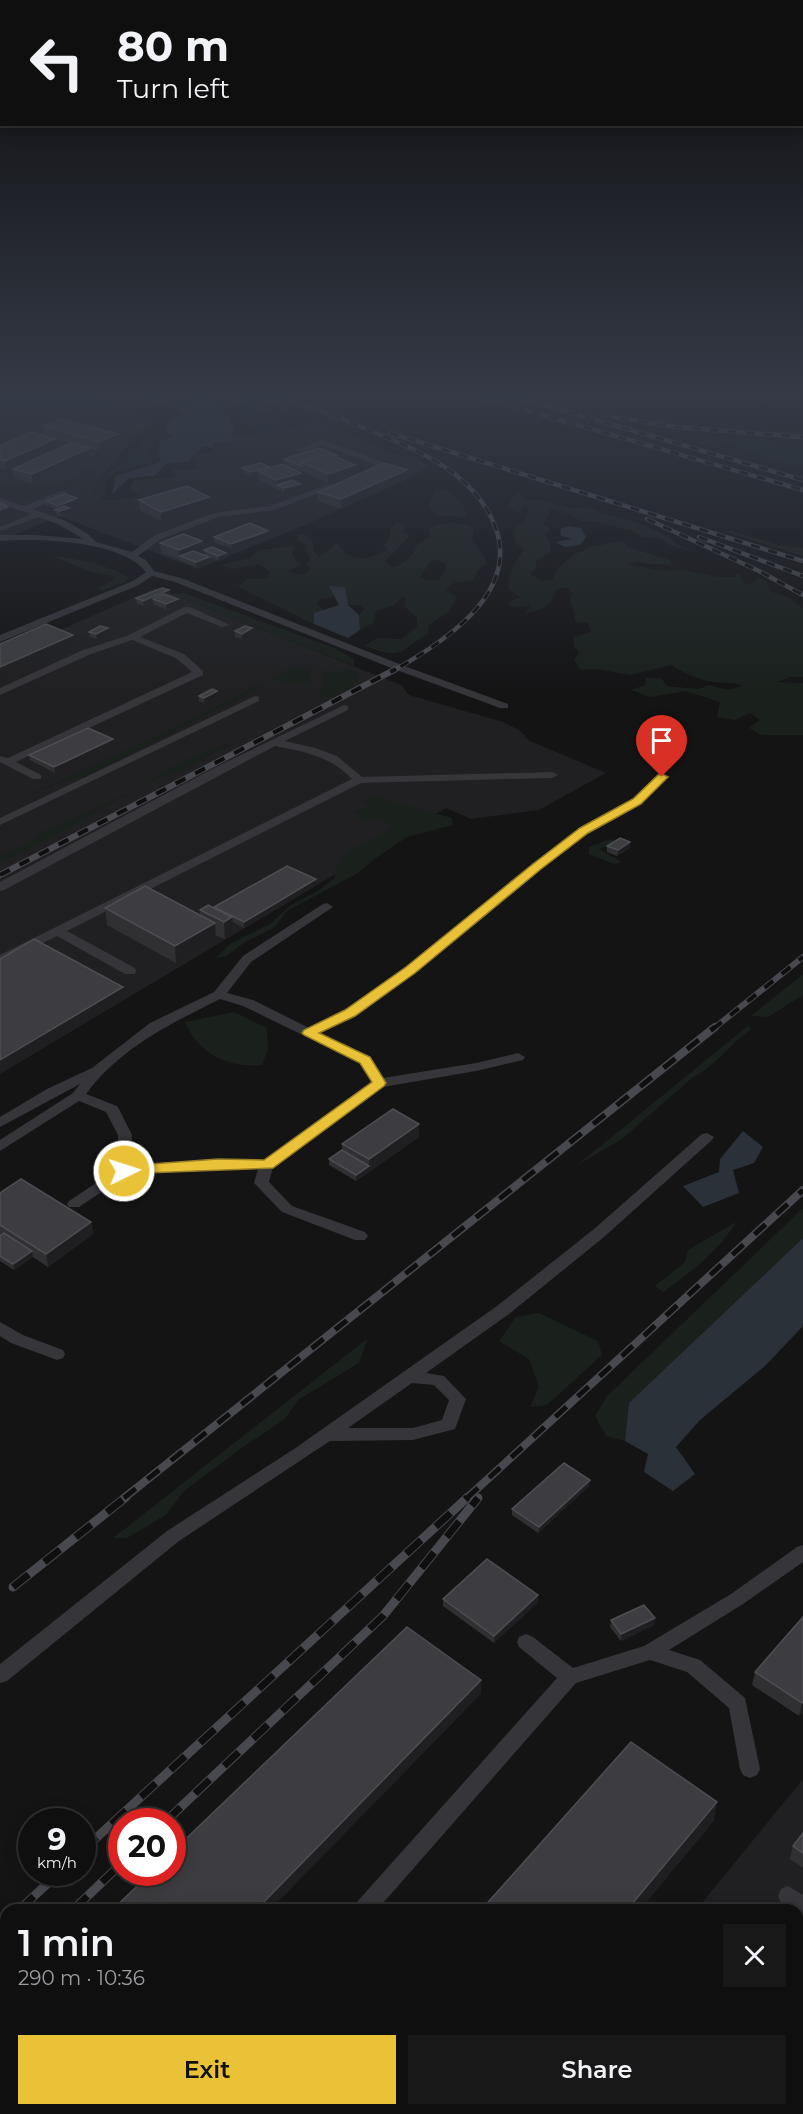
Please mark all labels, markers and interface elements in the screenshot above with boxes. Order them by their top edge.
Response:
text: 80 m [117,20,229,72]
icon: left [18,24,96,102]
text: Turn left [117,72,230,105]
pin [636,715,687,777]
icon: arrive [645,724,678,757]
position arrow [92,1139,156,1203]
speed limit sign: 20 [108,1808,186,1886]
text: 9 [47,1821,67,1858]
text: km/h [37,1853,77,1872]
text: 1 min [18,1921,115,1965]
button: close [723,1924,786,1987]
text: 290 m · 10:36 [18,1966,145,1990]
button: Exit [18,2035,396,2104]
button: Share [408,2035,786,2104]

